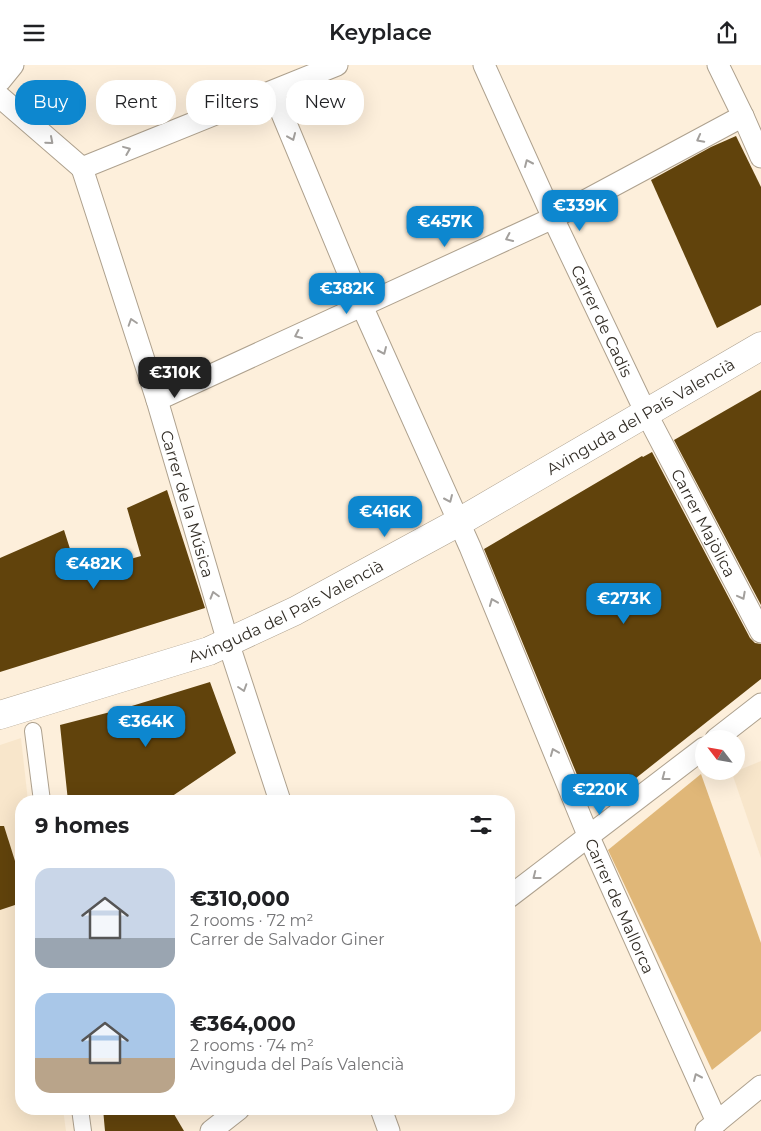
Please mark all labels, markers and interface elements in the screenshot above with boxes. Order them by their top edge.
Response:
icon: menu [20,19,48,47]
text: Keyplace [329,19,432,46]
icon: share [713,19,741,47]
chip: Buy [15,80,86,125]
chip: Rent [96,80,176,125]
chip: Filters [186,80,276,125]
chip: New [286,80,364,125]
one-way arrow [285,132,296,141]
one-way arrow [697,133,706,143]
one-way arrow [44,135,53,144]
one-way arrow [122,146,131,156]
one-way arrow [524,159,534,168]
pin: €339K [545,189,615,232]
text: €339K [553,196,607,215]
pin: €457K [410,205,480,248]
text: €457K [418,212,472,231]
one-way arrow [506,232,515,242]
street label: Carrer de Cadis [567,262,637,381]
pin: €382K [312,273,382,315]
text: €382K [320,279,374,298]
one-way arrow [127,319,137,327]
one-way arrow [294,329,303,339]
one-way arrow [376,346,387,355]
street label: Avinguda del País Valencià [543,355,738,479]
pin: €310K [140,357,210,399]
text: €310K [149,363,201,382]
street label: Carrer de la Música [156,428,218,580]
street label: Carrer Majòlica [667,466,740,581]
one-way arrow [443,494,454,503]
pin: €416K [350,495,420,538]
text: €416K [359,502,411,521]
pin: €482K [59,547,129,590]
text: €482K [66,554,122,573]
street label: Avinguda del País Valencià [186,556,387,667]
pin: €273K [589,583,659,625]
text: €273K [597,589,651,608]
one-way arrow [736,590,746,599]
one-way arrow [210,591,220,600]
one-way arrow [488,598,499,607]
one-way arrow [238,684,248,692]
pin: €364K [111,705,181,748]
text: €364K [118,712,174,731]
north arrow [695,730,745,780]
map controls [695,730,745,780]
one-way arrow [550,748,561,757]
one-way arrow [662,772,671,780]
pin: €220K [565,773,635,816]
text: €220K [573,780,627,799]
icon: filters [467,811,495,839]
text: 9 homes [35,813,129,838]
street label: Carrer de Mallorca [581,836,658,977]
one-way arrow [533,870,542,878]
text: €310,000 [190,886,290,911]
icon: home [75,888,135,948]
text: 2 rooms · 72 m² [190,911,313,930]
text: Carrer de Salvador Giner [190,930,385,949]
text: €364,000 [190,1011,296,1036]
icon: home [75,1013,135,1073]
text: 2 rooms · 74 m² [190,1036,314,1055]
text: Avinguda del País Valencià [190,1055,404,1074]
one-way arrow [693,1073,704,1082]

